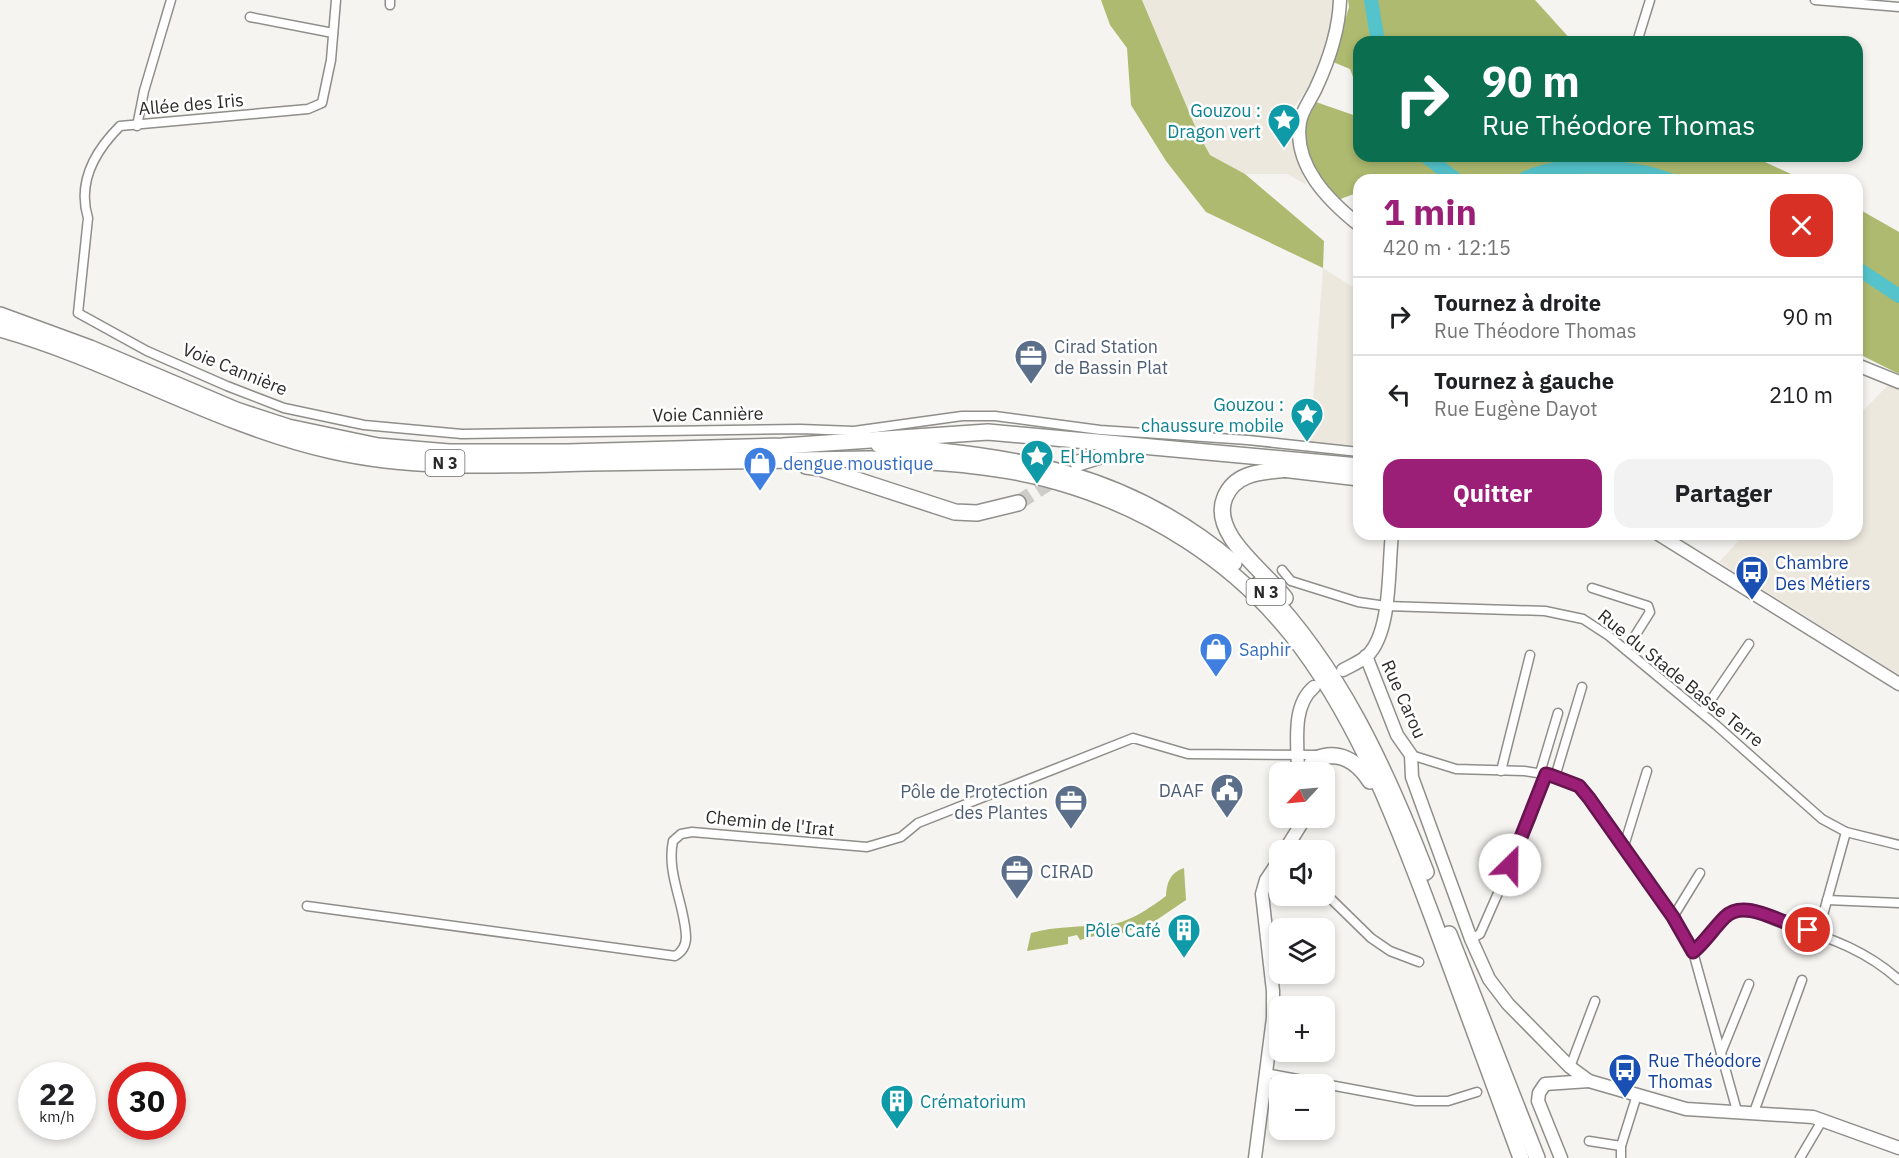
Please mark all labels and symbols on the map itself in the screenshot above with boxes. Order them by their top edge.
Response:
street label: Allée des Iris [137,88,245,120]
place label: Gouzou : Dragon vert [1167,99,1261,143]
place icon: Gouzou : Dragon vert [1266,102,1302,149]
place label: Cirad Station de Bassin Plat [1054,335,1168,379]
street label: Voie Cannière [179,338,291,401]
office icon: Cirad Station de Bassin Plat [1013,338,1049,385]
place label: Gouzou : chaussure mobile [1141,393,1284,437]
place icon: Gouzou : chaussure mobile [1289,396,1325,443]
street label: Voie Cannière [652,402,764,426]
place icon: El Hombre [1019,438,1055,485]
shop icon: dengue moustique [742,445,778,492]
place label: El Hombre [1060,445,1145,468]
road number: N 3 [426,450,464,476]
place label: dengue moustique [783,452,933,475]
place label: Chambre Des Métiers [1775,551,1871,595]
bus stop icon: Chambre Des Métiers [1734,554,1770,601]
road number: N 3 [1246,579,1286,605]
street label: Rue du Stade Basse Terre [1593,604,1769,752]
shop icon: Saphir [1198,631,1234,678]
place label: Saphir [1239,638,1291,661]
street label: Rue Carou [1377,656,1431,742]
north arrow [1269,762,1335,828]
public building icon: DAAF [1209,772,1245,819]
place label: DAAF [1159,779,1204,802]
place label: Pôle de Protection des Plantes [900,780,1048,824]
office icon: Pôle de Protection des Plantes [1053,783,1089,830]
street label: Chemin de l'Irat [704,805,836,841]
position arrow [1478,833,1542,897]
office icon: CIRAD [999,853,1035,900]
place label: CIRAD [1040,860,1094,883]
pin [1782,904,1833,955]
building icon: Pôle Café [1166,912,1202,959]
place label: Pôle Café [1085,919,1161,942]
place label: Rue Théodore Thomas [1648,1049,1761,1093]
bus stop icon: Rue Théodore Thomas [1607,1052,1643,1099]
speed limit sign: 30 [108,1062,186,1140]
building icon: Crématorium [879,1083,915,1130]
place label: Crématorium [920,1090,1026,1113]

